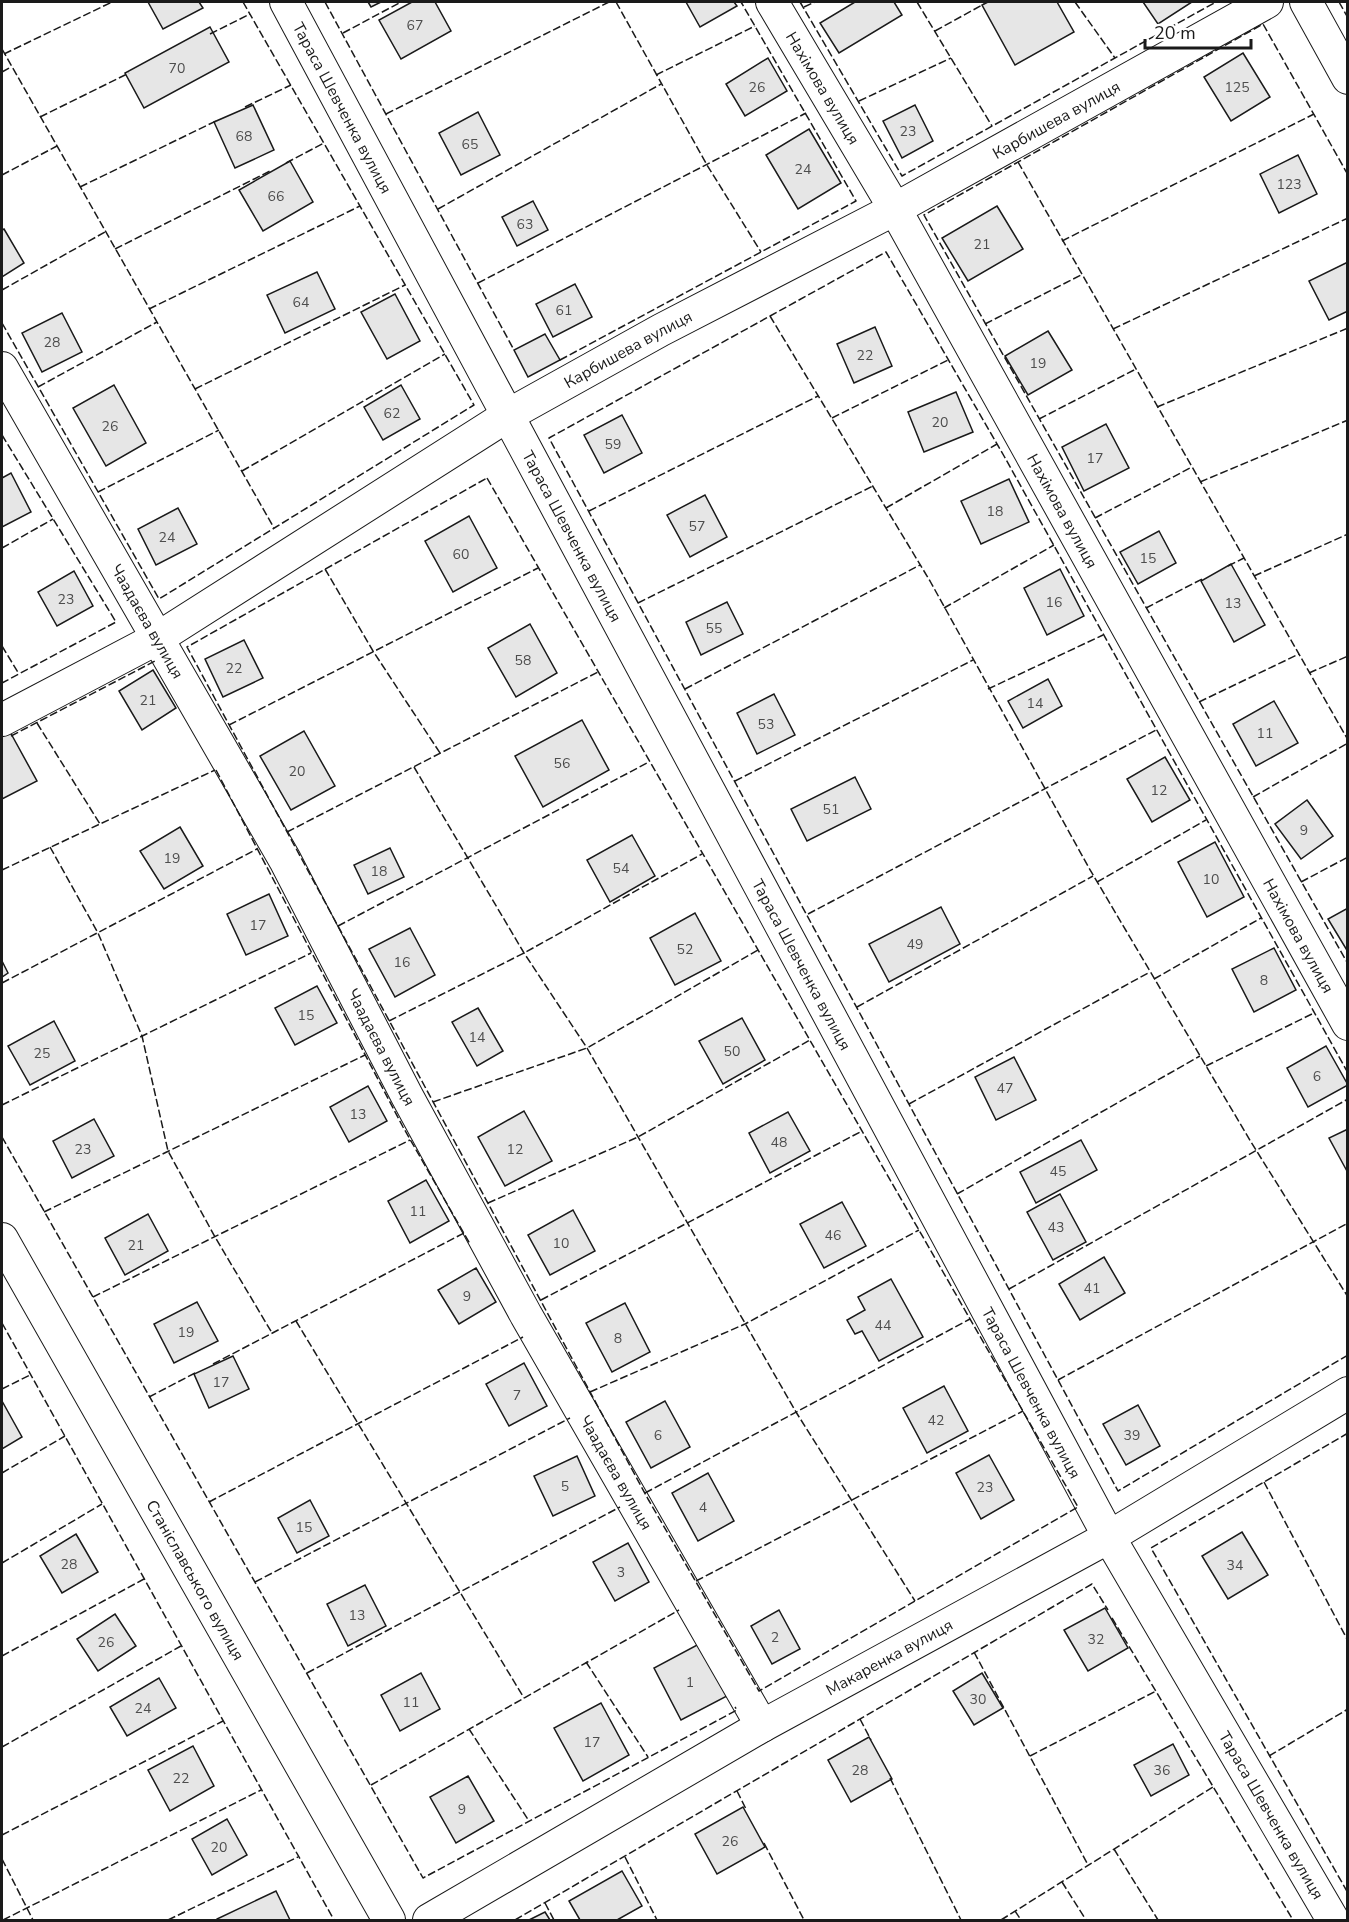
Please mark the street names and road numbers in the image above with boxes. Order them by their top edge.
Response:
street label: Тараса Шевченка вулиця [287,19,397,198]
street label: Нахімова вулиця [780,28,864,149]
street label: Карбишева вулиця [989,76,1124,165]
street label: Карбишева вулиця [560,306,696,394]
street label: Тараса Шевченка вулиця [517,447,626,626]
street label: Нахімова вулиця [1021,450,1102,572]
street label: Чаадаєва вулиця [105,560,188,683]
street label: Тараса Шевченка вулиця [746,875,856,1054]
street label: Нахімова вулиця [1257,875,1339,997]
street label: Чаадаєва вулиця [341,985,420,1110]
street label: Тараса Шевченка вулиця [976,1304,1086,1483]
street label: Чаадаєва вулиця [574,1411,657,1534]
street label: Станіславського вулиця [140,1496,249,1665]
street label: Макаренка вулиця [822,1614,957,1701]
street label: Тараса Шевченка вулиця [1213,1728,1329,1904]

